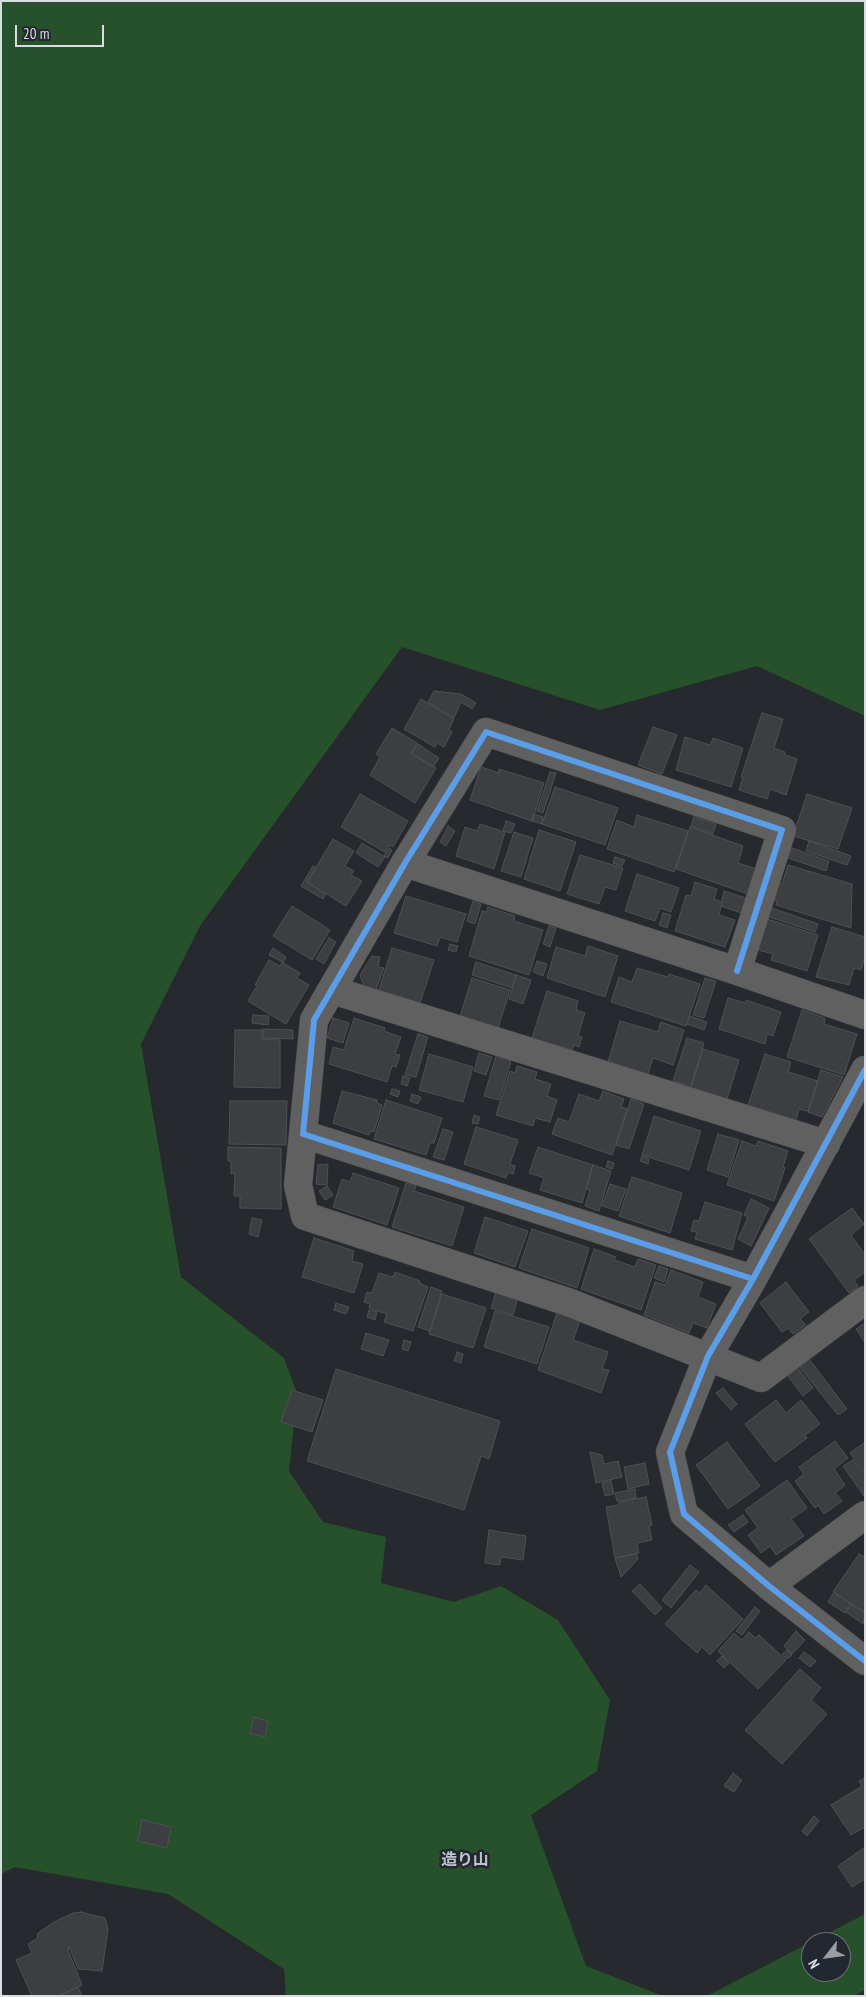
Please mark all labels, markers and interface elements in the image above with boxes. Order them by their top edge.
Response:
scale bar [18,15,106,47]
text: 20 m [23,24,49,43]
district label: 造り山 [441,1850,489,1870]
north arrow [801,1932,851,1982]
text: N [804,1956,824,1972]

